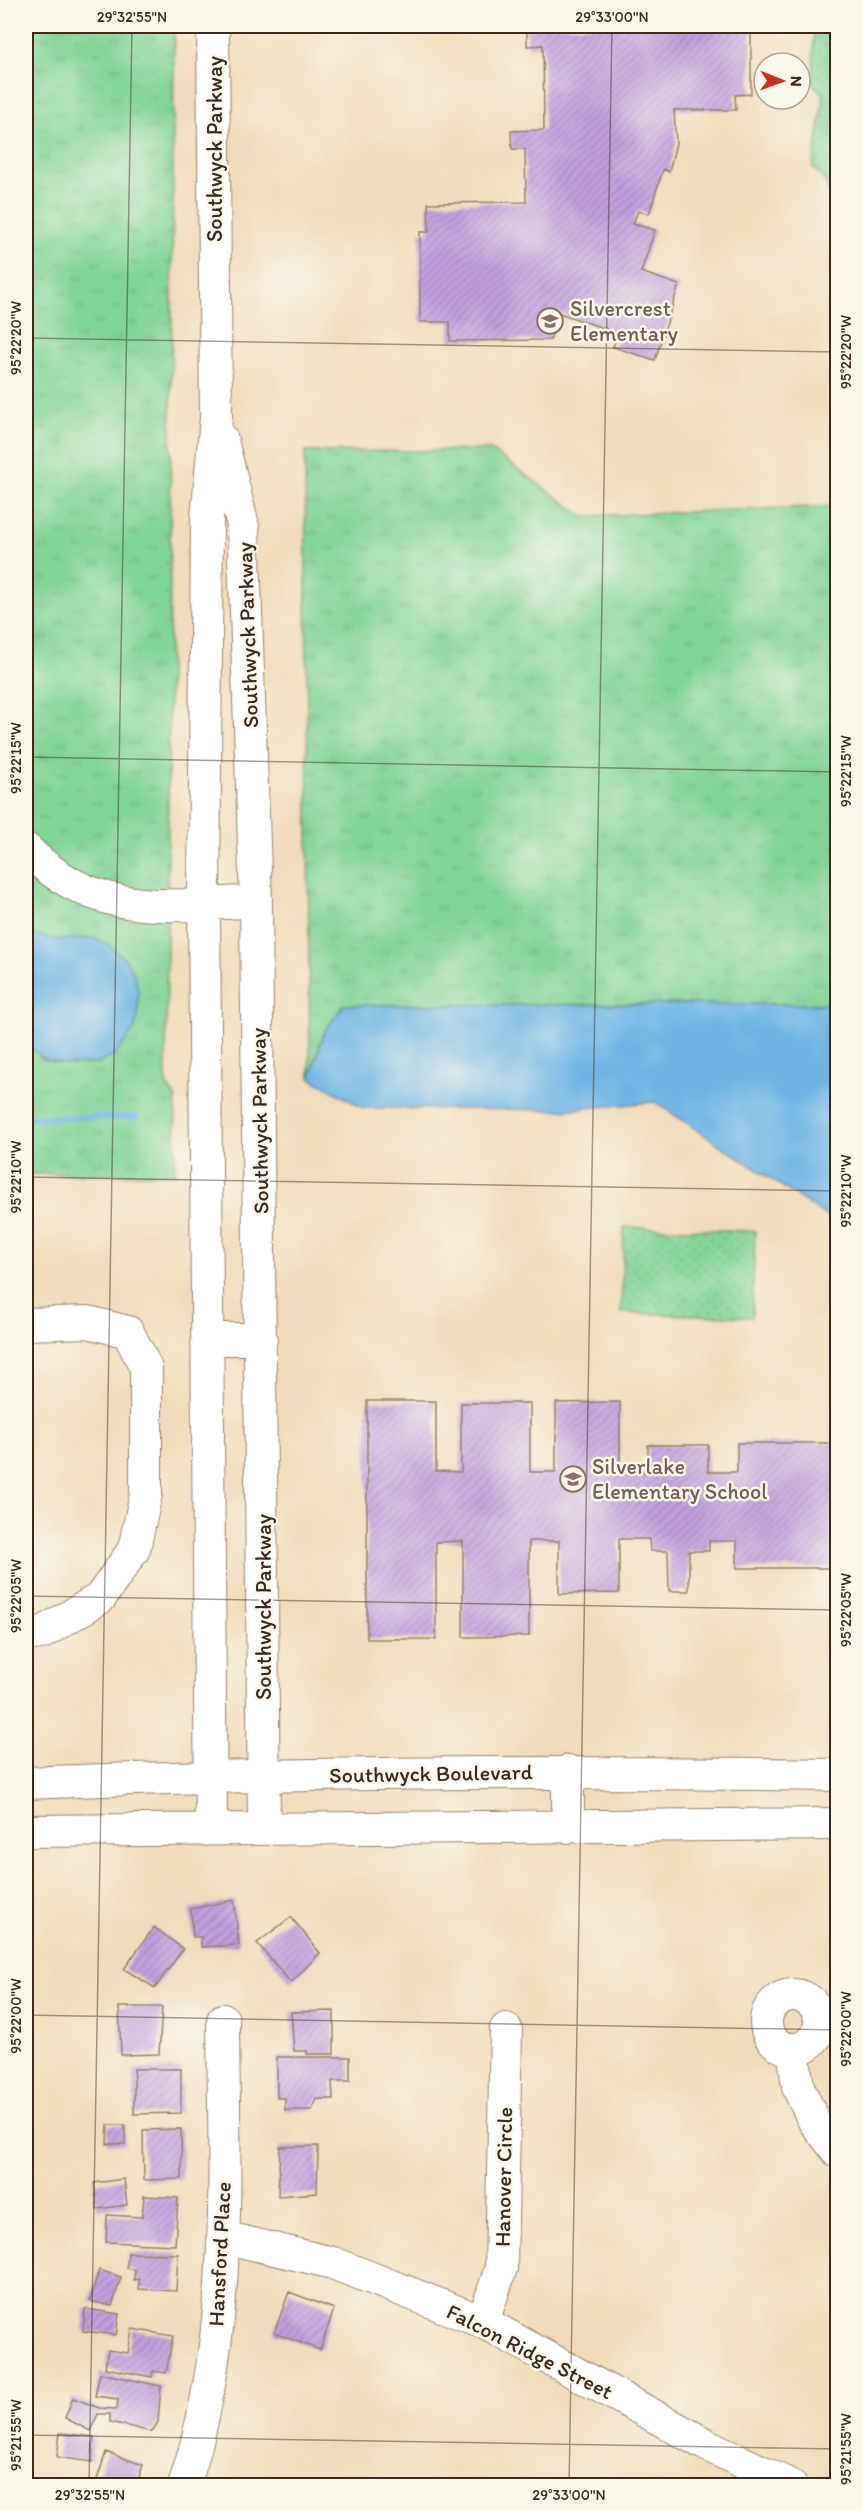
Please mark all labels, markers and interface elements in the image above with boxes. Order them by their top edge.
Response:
text: 29°32'55"N [97,8,167,26]
text: 29°33'00"N [575,8,649,26]
north arrow [752,51,812,111]
street label: Southwyck Parkway [201,55,228,242]
text: N [787,76,806,87]
place label: Silvercrest Elementary [570,295,678,347]
text: 95°22'20"W [7,301,25,375]
school or university icon: Silvercrest Elementary [535,306,565,336]
text: 95°22'20"W [837,315,855,389]
street label: Southwyck Parkway [231,541,264,728]
text: 95°22'15"W [7,722,25,794]
text: 95°22'15"W [837,735,855,807]
street label: Southwyck Parkway [244,1027,275,1214]
text: 95°22'10"W [7,1140,25,1214]
text: 95°22'10"W [837,1154,855,1228]
place label: Silverlake Elementary School [592,1453,767,1505]
school or university icon: Silverlake Elementary School [558,1464,588,1494]
street label: Southwyck Parkway [250,1513,277,1700]
text: 95°22'05"W [7,1559,25,1633]
text: 95°22'05"W [837,1573,855,1647]
street label: Southwyck Boulevard [329,1758,533,1789]
text: 95°22'00"W [7,1978,25,2054]
text: 95°22'00"W [837,1991,855,2067]
street label: Hanover Circle [489,2107,518,2247]
street label: Hansford Place [202,2181,237,2327]
street label: Falcon Ridge Street [442,2298,617,2405]
text: 95°21'55"W [7,2399,25,2471]
text: 95°21'55"W [837,2413,855,2485]
text: 29°32'55"N [55,2486,125,2504]
text: 29°33'00"N [532,2486,606,2504]

